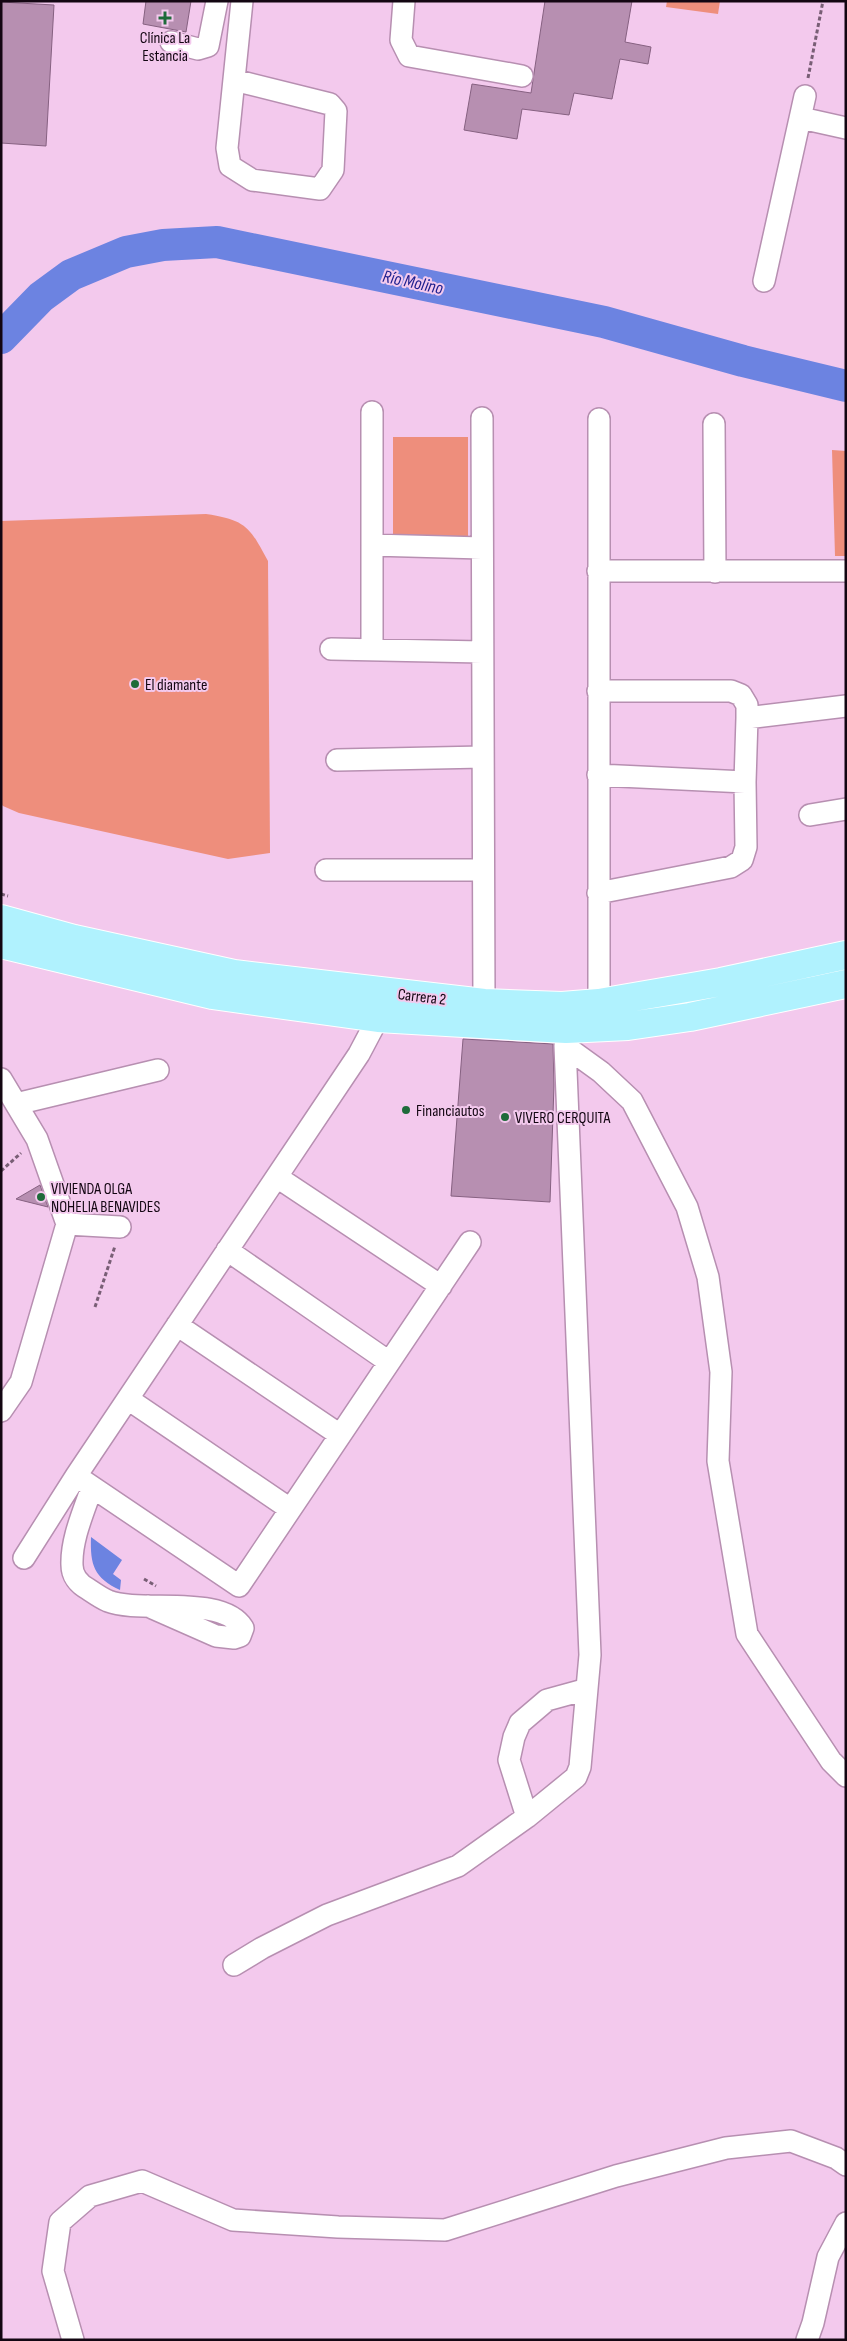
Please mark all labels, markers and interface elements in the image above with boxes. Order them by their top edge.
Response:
marker: Clínica La Estancia [158,11,172,25]
place label: Clínica La Estancia [140,29,190,66]
water label: Río Molino [381,266,446,299]
place label: El diamante [145,676,208,695]
marker: El diamante [129,678,141,690]
street label: Carrera 2 [397,985,447,1010]
place label: Financiautos [416,1102,485,1121]
marker: Financiautos [400,1104,412,1116]
place label: VIVERO CERQUITA [515,1109,610,1128]
marker: VIVERO CERQUITA [499,1111,511,1123]
place label: VIVIENDA OLGA NOHELIA BENAVIDES [51,1180,160,1217]
marker: VIVIENDA OLGA NOHELIA BENAVIDES [35,1191,47,1203]

